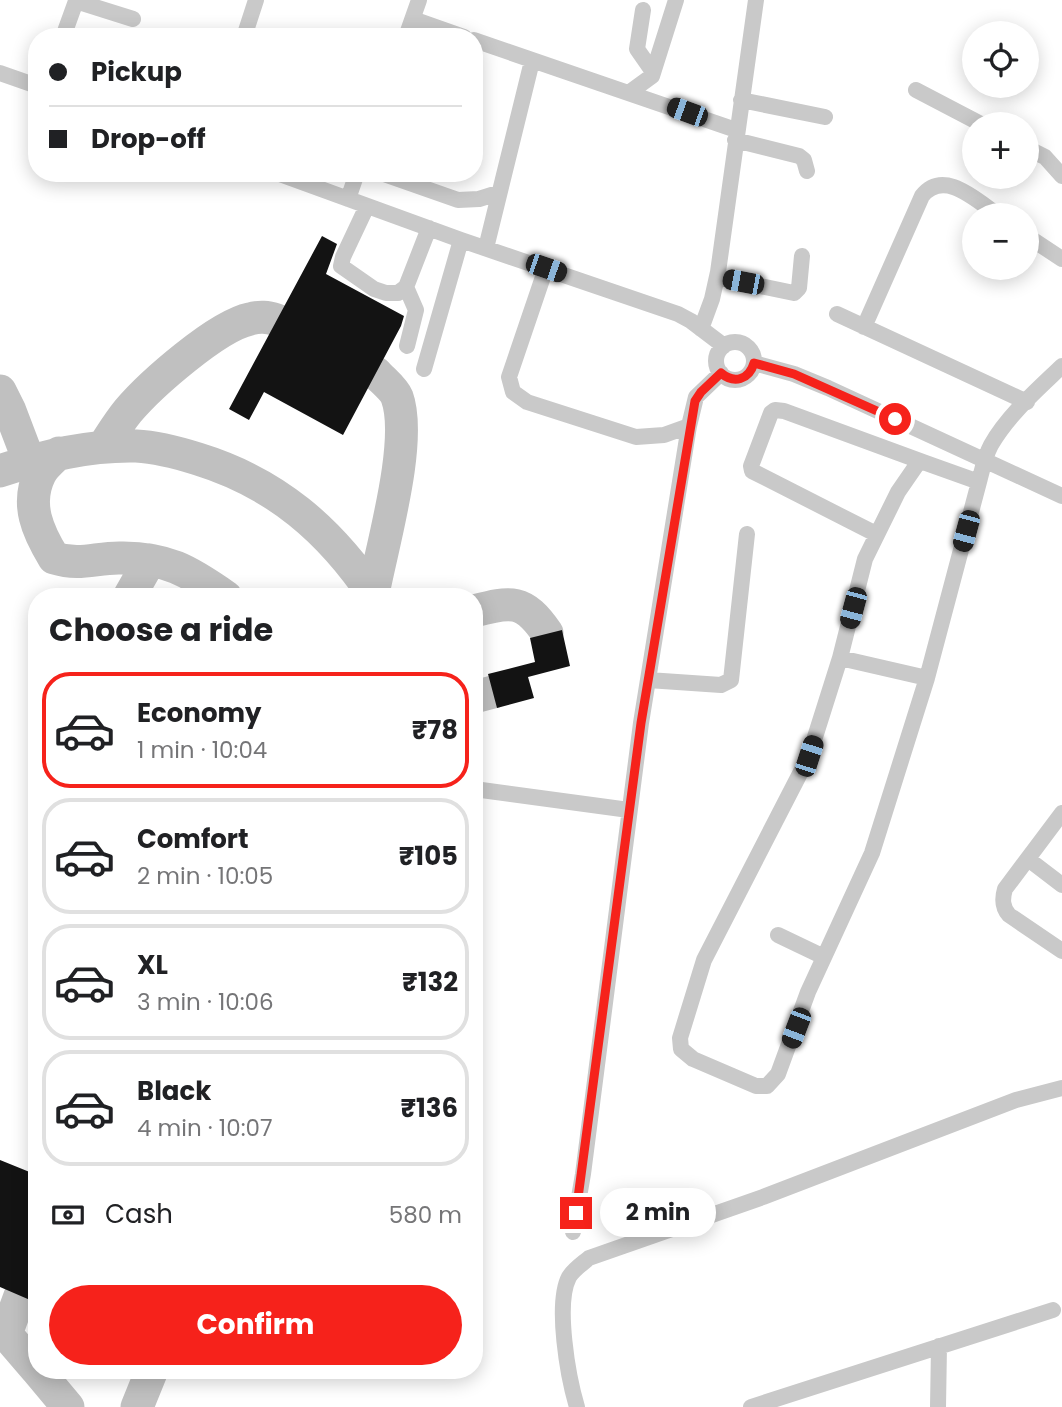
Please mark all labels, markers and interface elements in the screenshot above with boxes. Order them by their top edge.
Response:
map controls [962,21,1039,280]
button: locate [962,21,1039,98]
text: Pickup [91,54,182,90]
car [664,95,711,129]
button: + [962,112,1039,189]
text: Drop-off [91,121,206,157]
button: − [962,203,1039,280]
car [523,251,570,285]
car [721,268,766,296]
route start [879,403,911,435]
car [951,508,982,554]
car [838,585,869,631]
text: Choose a ride [49,607,273,652]
text: Economy [137,695,261,731]
icon: car [53,699,116,762]
text: ₹78 [412,712,458,748]
car [793,733,826,779]
text: 1 min · 10:04 [137,734,267,766]
text: Comfort [137,821,249,857]
icon: car [53,825,116,888]
text: ₹105 [399,838,458,874]
text: 2 min · 10:05 [137,860,273,892]
text: XL [137,947,168,983]
icon: car [53,951,116,1014]
text: ₹132 [402,964,458,1000]
text: 3 min · 10:06 [137,986,274,1018]
car [779,1005,814,1051]
text: Black [137,1073,211,1109]
icon: car [53,1077,116,1140]
text: ₹136 [400,1090,458,1126]
text: 4 min · 10:07 [137,1112,273,1144]
callout: 2 min [600,1188,716,1238]
icon: cash [49,1196,87,1234]
text: Cash [105,1196,173,1232]
text: 2 min [626,1196,690,1228]
route end [560,1197,592,1229]
text: 580 m [389,1199,462,1231]
button: Confirm [49,1285,462,1365]

